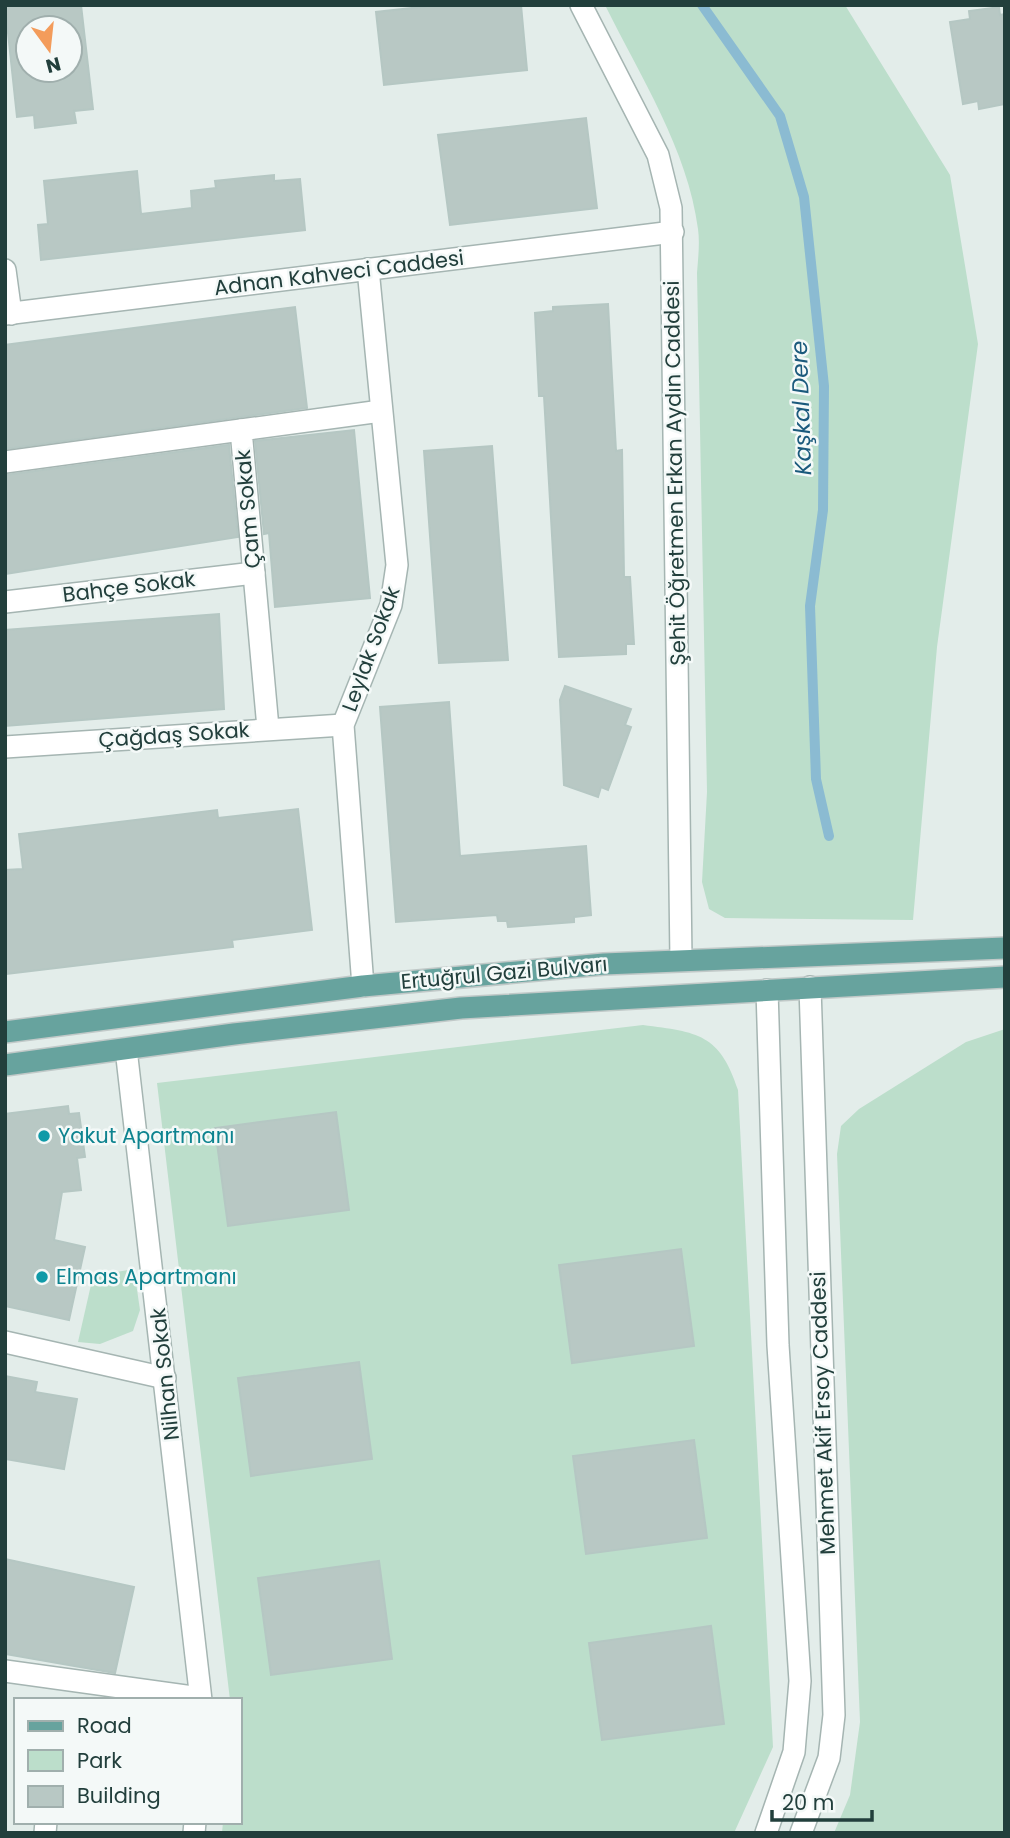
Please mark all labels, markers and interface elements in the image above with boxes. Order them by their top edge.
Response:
north arrow [14,14,84,84]
text: N [43,50,64,80]
street label: Adnan Kahveci Caddesi [212,243,466,302]
street label: Şehit Öğretmen Erkan Aydın Caddesi [657,280,692,666]
water label: Kaşkal Dere [783,340,819,476]
street label: Çam Sokak [228,448,267,570]
street label: Bahçe Sokak [61,564,197,609]
street label: Leylak Sokak [334,582,407,715]
street label: Çağdaş Sokak [98,715,251,754]
street label: Ertuğrul Gazi Bulvarı [399,949,608,996]
place label: Yakut Apartmanı [58,1121,234,1150]
marker: Yakut Apartmanı [36,1128,52,1144]
place label: Elmas Apartmanı [56,1262,237,1291]
marker: Elmas Apartmanı [34,1269,50,1285]
street label: Mehmet Akif Ersoy Caddesi [803,1271,842,1555]
street label: Nilhan Sokak [143,1306,186,1442]
legend [14,1698,242,1824]
text: Road [77,1711,132,1740]
text: Park [77,1746,122,1775]
scale bar [772,1778,872,1822]
text: Building [77,1781,161,1810]
text: 20 m [782,1788,835,1817]

